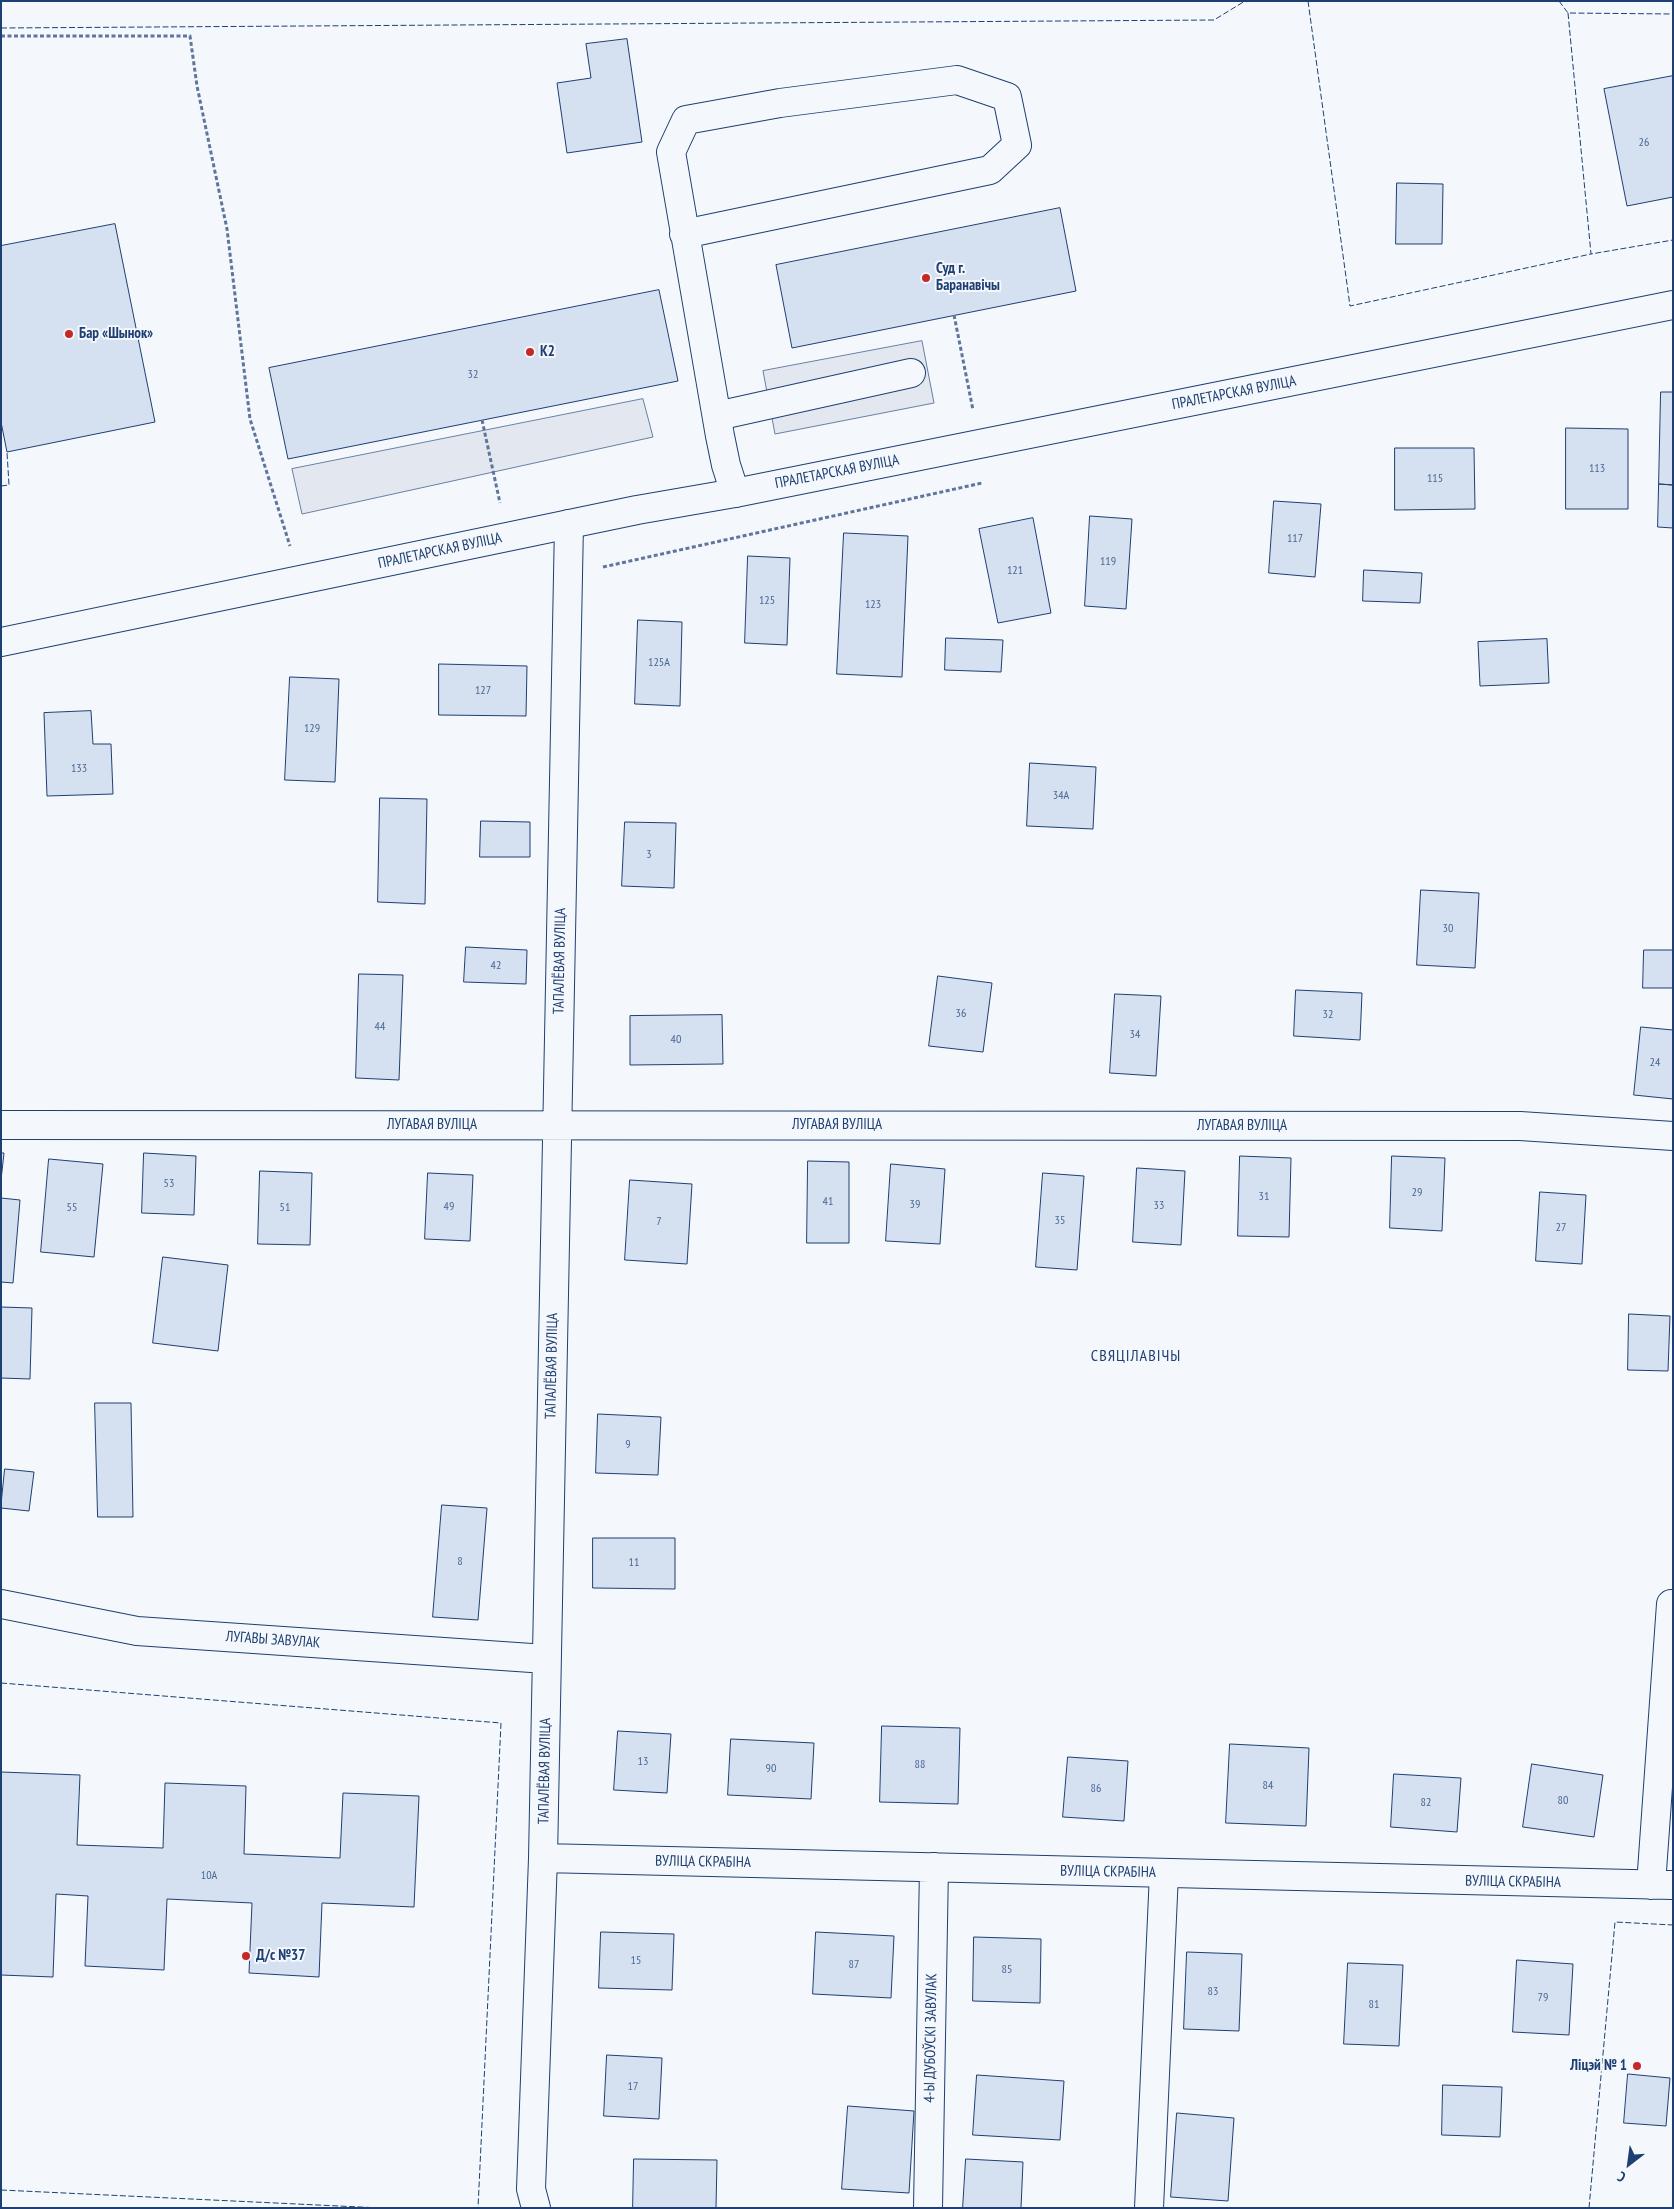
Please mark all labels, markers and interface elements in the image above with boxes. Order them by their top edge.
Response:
house number: 26 [1639,136,1649,150]
place label: Суд г. Баранавічы [936,260,1000,295]
marker: Суд г. Баранавічы [920,272,932,284]
place label: Бар «Шынок» [79,325,153,343]
marker: Бар «Шынок» [63,328,75,340]
place label: К2 [540,343,555,361]
marker: К2 [524,346,536,358]
house number: 32 [468,368,478,382]
street label: ПРАЛЕТАРСКАЯ ВУЛІЦА [1171,372,1297,414]
street label: ПРАЛЕТАРСКАЯ ВУЛІЦА [774,451,900,493]
house number: 113 [1589,462,1605,476]
house number: 115 [1427,472,1443,486]
street label: ПРАЛЕТАРСКАЯ ВУЛІЦА [377,529,503,573]
house number: 117 [1287,532,1303,546]
house number: 119 [1100,555,1116,569]
house number: 121 [1007,564,1023,578]
house number: 125 [759,594,775,608]
house number: 123 [865,598,881,612]
house number: 125А [648,656,670,670]
house number: 127 [475,684,491,698]
house number: 129 [304,722,320,736]
house number: 133 [71,762,87,776]
house number: 34А [1053,789,1069,803]
house number: 3 [646,848,652,862]
street label: ТАПАЛЁВАЯ ВУЛІЦА [550,908,570,1014]
house number: 30 [1443,922,1453,936]
house number: 42 [491,959,501,973]
house number: 36 [956,1007,966,1021]
house number: 32 [1323,1008,1333,1022]
house number: 44 [375,1020,385,1034]
house number: 34 [1130,1028,1140,1042]
house number: 40 [671,1033,681,1047]
house number: 24 [1650,1056,1660,1070]
street label: ЛУГАВАЯ ВУЛІЦА [387,1116,477,1134]
street label: ЛУГАВАЯ ВУЛІЦА [792,1116,882,1134]
street label: ЛУГАВАЯ ВУЛІЦА [1197,1117,1287,1135]
house number: 53 [164,1177,174,1191]
house number: 29 [1412,1186,1422,1200]
house number: 31 [1259,1190,1269,1204]
house number: 41 [823,1195,833,1209]
house number: 39 [910,1198,920,1212]
house number: 33 [1154,1199,1164,1213]
house number: 49 [444,1200,454,1214]
house number: 55 [67,1201,77,1215]
house number: 51 [280,1201,290,1215]
house number: 35 [1055,1214,1065,1228]
house number: 7 [656,1215,662,1229]
house number: 27 [1556,1221,1566,1235]
street label: ТАПАЛЁВАЯ ВУЛІЦА [542,1313,562,1419]
district label: СВЯЦІЛАВІЧЫ [1089,1346,1183,1366]
house number: 9 [625,1438,631,1452]
house number: 8 [457,1555,463,1569]
house number: 11 [629,1556,639,1570]
street label: ЛУГАВЫ ЗАВУЛАК [225,1628,321,1652]
street label: ТАПАЛЁВАЯ ВУЛІЦА [535,1718,555,1824]
house number: 13 [638,1755,648,1769]
house number: 88 [915,1758,925,1772]
house number: 90 [766,1762,776,1776]
house number: 84 [1263,1779,1273,1793]
house number: 86 [1091,1782,1101,1796]
house number: 80 [1558,1794,1568,1808]
house number: 82 [1421,1796,1431,1810]
street label: ВУЛІЦА СКРАБІНА [655,1852,751,1872]
street label: ВУЛІЦА СКРАБІНА [1060,1862,1156,1882]
house number: 10А [201,1869,217,1883]
street label: ВУЛІЦА СКРАБІНА [1465,1872,1561,1892]
place label: Д/с №37 [256,1947,305,1965]
marker: Д/с №37 [240,1950,252,1962]
house number: 15 [631,1954,641,1968]
house number: 87 [849,1958,859,1972]
house number: 85 [1002,1963,1012,1977]
street label: 4-Ы ДУБОЎСКІ ЗАВУЛАК [921,1973,941,2103]
house number: 83 [1208,1985,1218,1999]
house number: 79 [1538,1991,1548,2005]
house number: 81 [1369,1998,1379,2012]
place label: Ліцэй № 1 [1570,2057,1627,2075]
marker: Ліцэй № 1 [1631,2060,1643,2072]
house number: 17 [628,2080,638,2094]
north arrow [1604,2139,1654,2189]
text: С [1614,2168,1629,2186]

